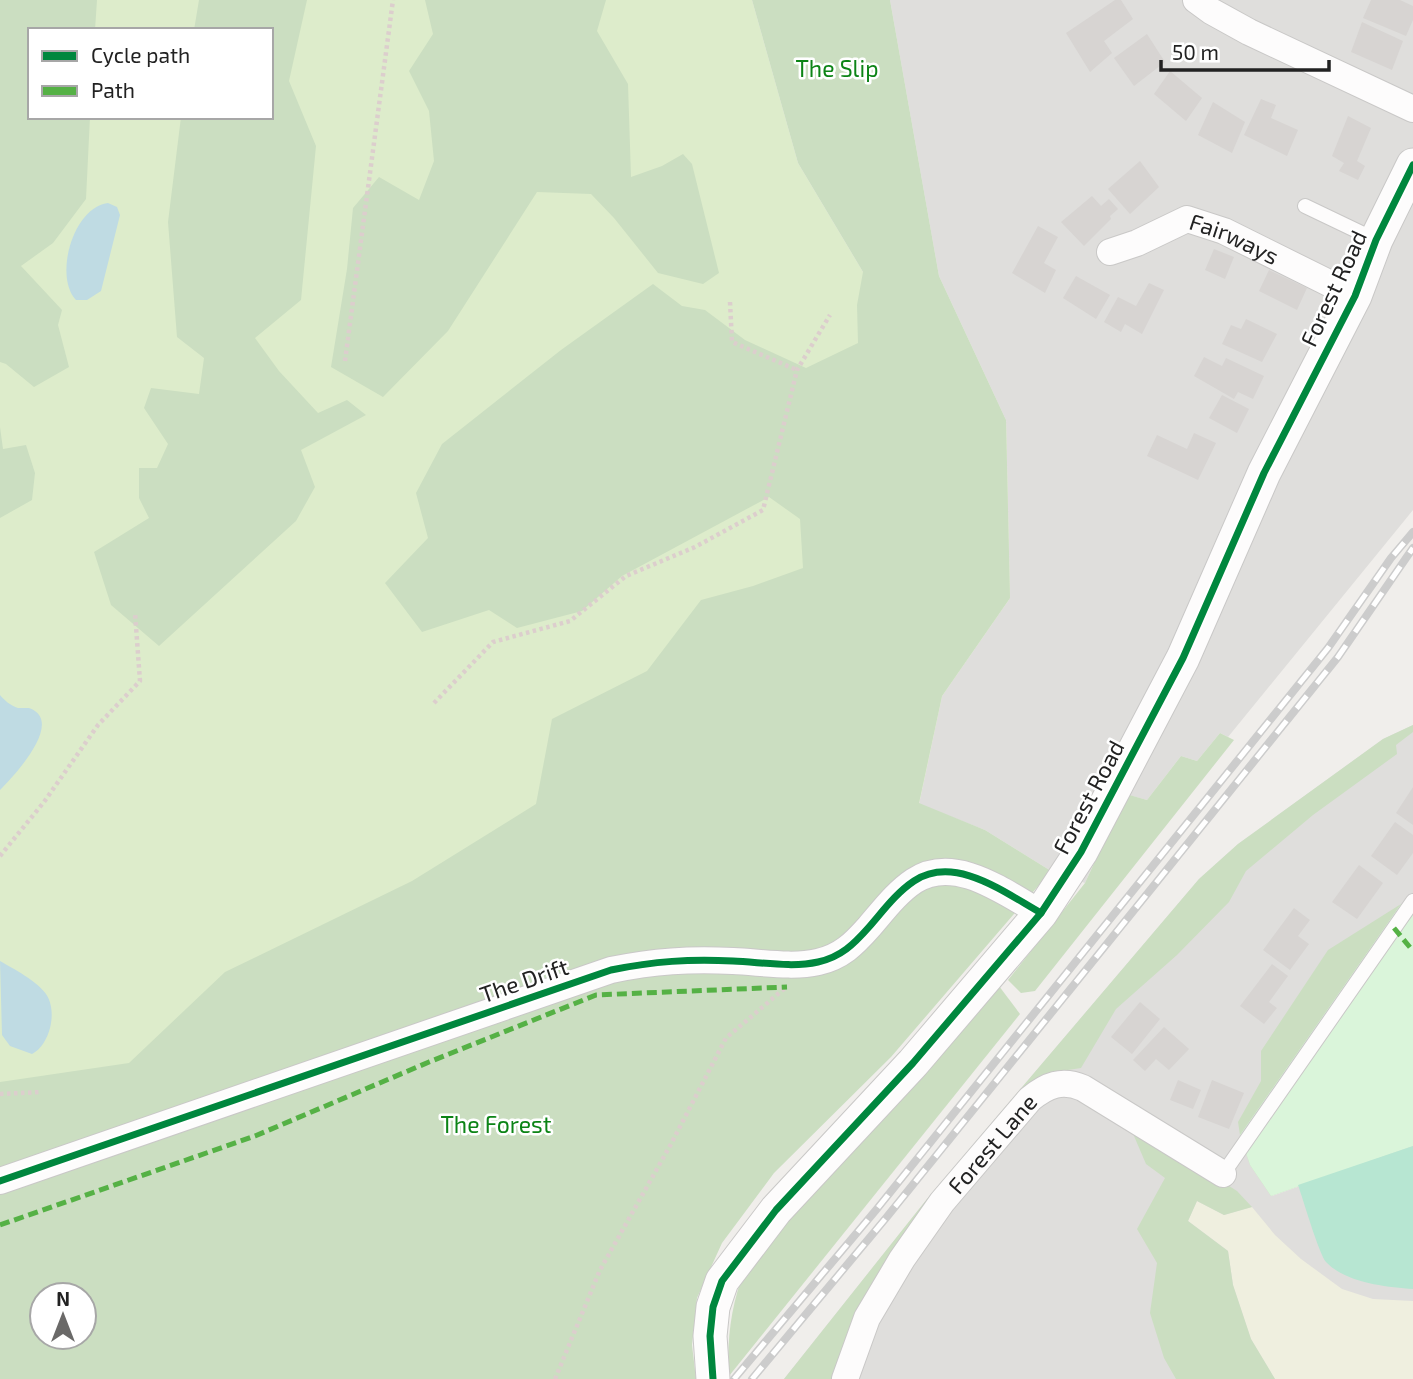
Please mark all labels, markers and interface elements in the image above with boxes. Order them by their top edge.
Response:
legend [28,28,273,119]
scale bar [1161,28,1329,72]
text: 50 m [1172,39,1219,64]
text: Cycle path [91,42,190,67]
park label: The Slip [796,54,878,82]
text: Path [91,77,135,102]
street label: Fairways [1186,207,1284,270]
street label: Forest Road [1294,225,1372,351]
street label: Forest Road [1046,735,1130,859]
street label: The Drift [476,952,572,1008]
street label: Forest Lane [942,1088,1042,1199]
park label: The Forest [440,1110,552,1138]
north arrow [28,1281,98,1351]
text: N [56,1287,70,1310]

